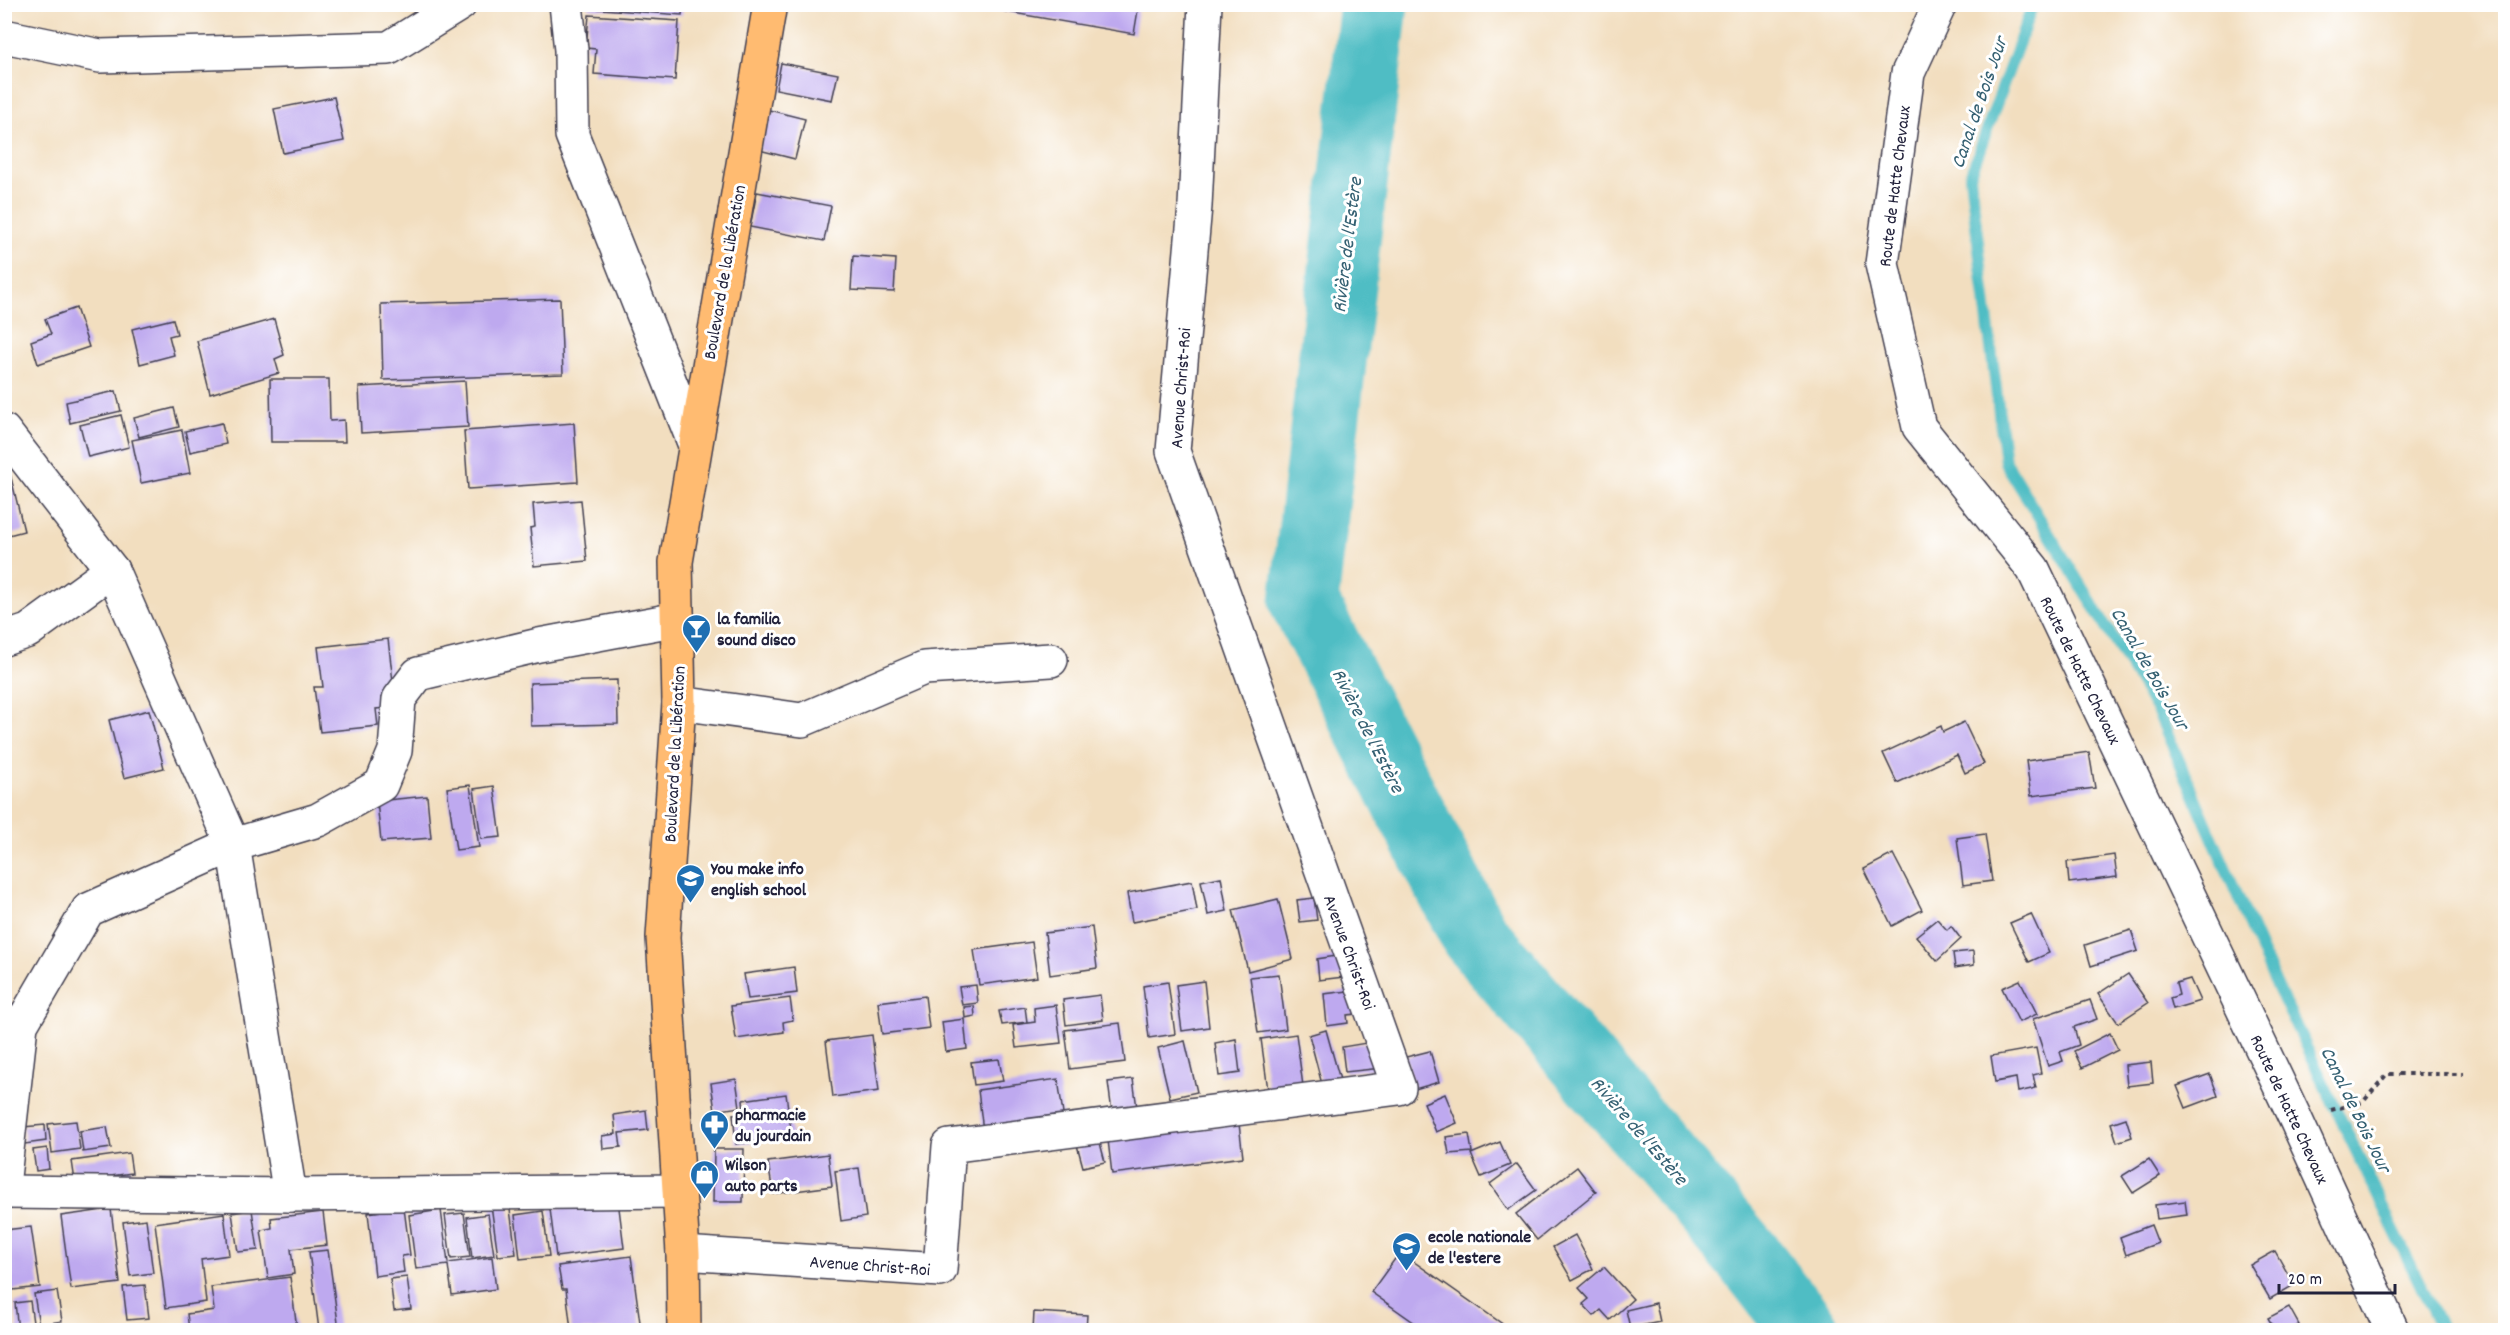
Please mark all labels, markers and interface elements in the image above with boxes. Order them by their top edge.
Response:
water label: Canal de Bois Jour [1945,31,2017,172]
street label: Route de Hatte Chevaux [1874,104,1919,268]
water label: Rivière de l'Estère [1327,175,1371,315]
street label: Boulevard de la Libération [699,183,754,362]
street label: Avenue Christ-Roi [1166,327,1199,449]
street label: Route de Hatte Chevaux [2032,593,2126,750]
water label: Canal de Bois Jour [2102,603,2196,738]
place label: la familia sound disco [717,608,796,654]
bar icon: la familia sound disco [680,612,712,654]
water label: Rivière de l'Estère [1323,664,1410,799]
street label: Boulevard de la Libération [659,665,694,843]
place label: You make info english school [710,858,807,904]
school or university icon: You make info english school [674,862,706,904]
street label: Avenue Christ-Roi [1315,892,1380,1014]
street label: Route de Hatte Chevaux [2242,1031,2333,1189]
water label: Canal de Bois Jour [2312,1042,2398,1180]
water label: Rivière de l'Estère [1583,1071,1694,1193]
place label: pharmacie du jourdain [735,1104,811,1150]
pharmacy icon: pharmacie du jourdain [698,1108,730,1150]
place label: Wilson auto parts [725,1154,798,1200]
shop icon: Wilson auto parts [688,1158,720,1200]
place label: ecole nationale de l'estere [1428,1226,1531,1272]
school or university icon: ecole nationale de l'estere [1391,1230,1423,1272]
street label: Avenue Christ-Roi [809,1251,931,1284]
scale bar [2279,1257,2394,1295]
text: 20 m [2288,1268,2322,1293]

